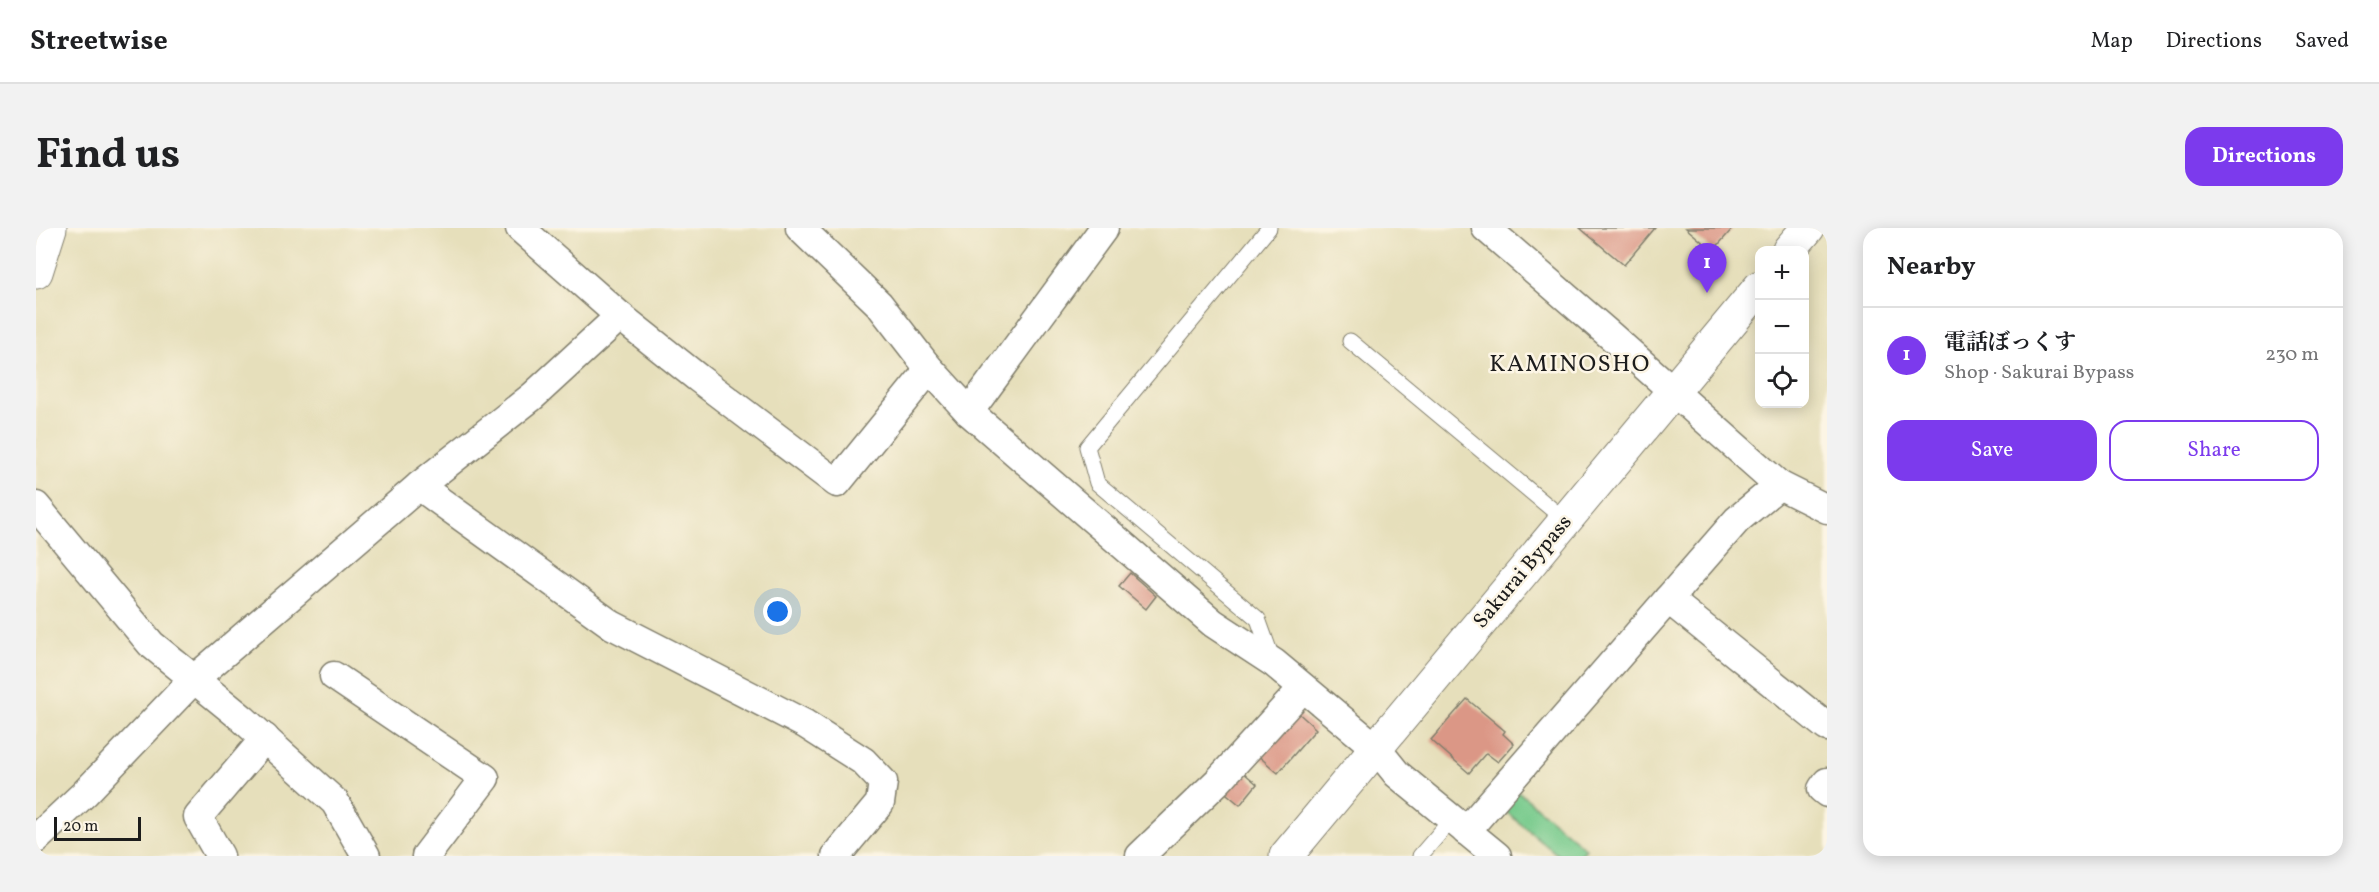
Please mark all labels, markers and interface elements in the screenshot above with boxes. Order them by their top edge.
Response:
text: Streetwise [30,22,168,61]
text: Map [2091,27,2133,56]
text: Directions [2166,27,2262,56]
text: Saved [2295,27,2349,56]
text: Find us [36,127,180,186]
button: Directions [2185,127,2343,186]
pin: 1 [1688,244,1726,293]
map controls [1755,246,1809,408]
button: + [1755,246,1809,300]
text: Nearby [1887,249,1976,285]
button: − [1755,300,1809,354]
text: 電話ぼっくす [1944,328,2076,359]
text: 1 [1902,341,1911,369]
text: 230 m [2265,341,2319,369]
district label: KAMINOSHO [1489,348,1651,382]
button: locate [1755,354,1809,408]
text: Shop · Sakurai Bypass [1944,359,2134,387]
button: Save [1887,420,2097,481]
button: Share [2109,420,2319,481]
street label: Sakurai Bypass [1467,509,1579,635]
your location [763,597,792,626]
scale bar [54,814,141,842]
text: 20 m [63,816,98,838]

